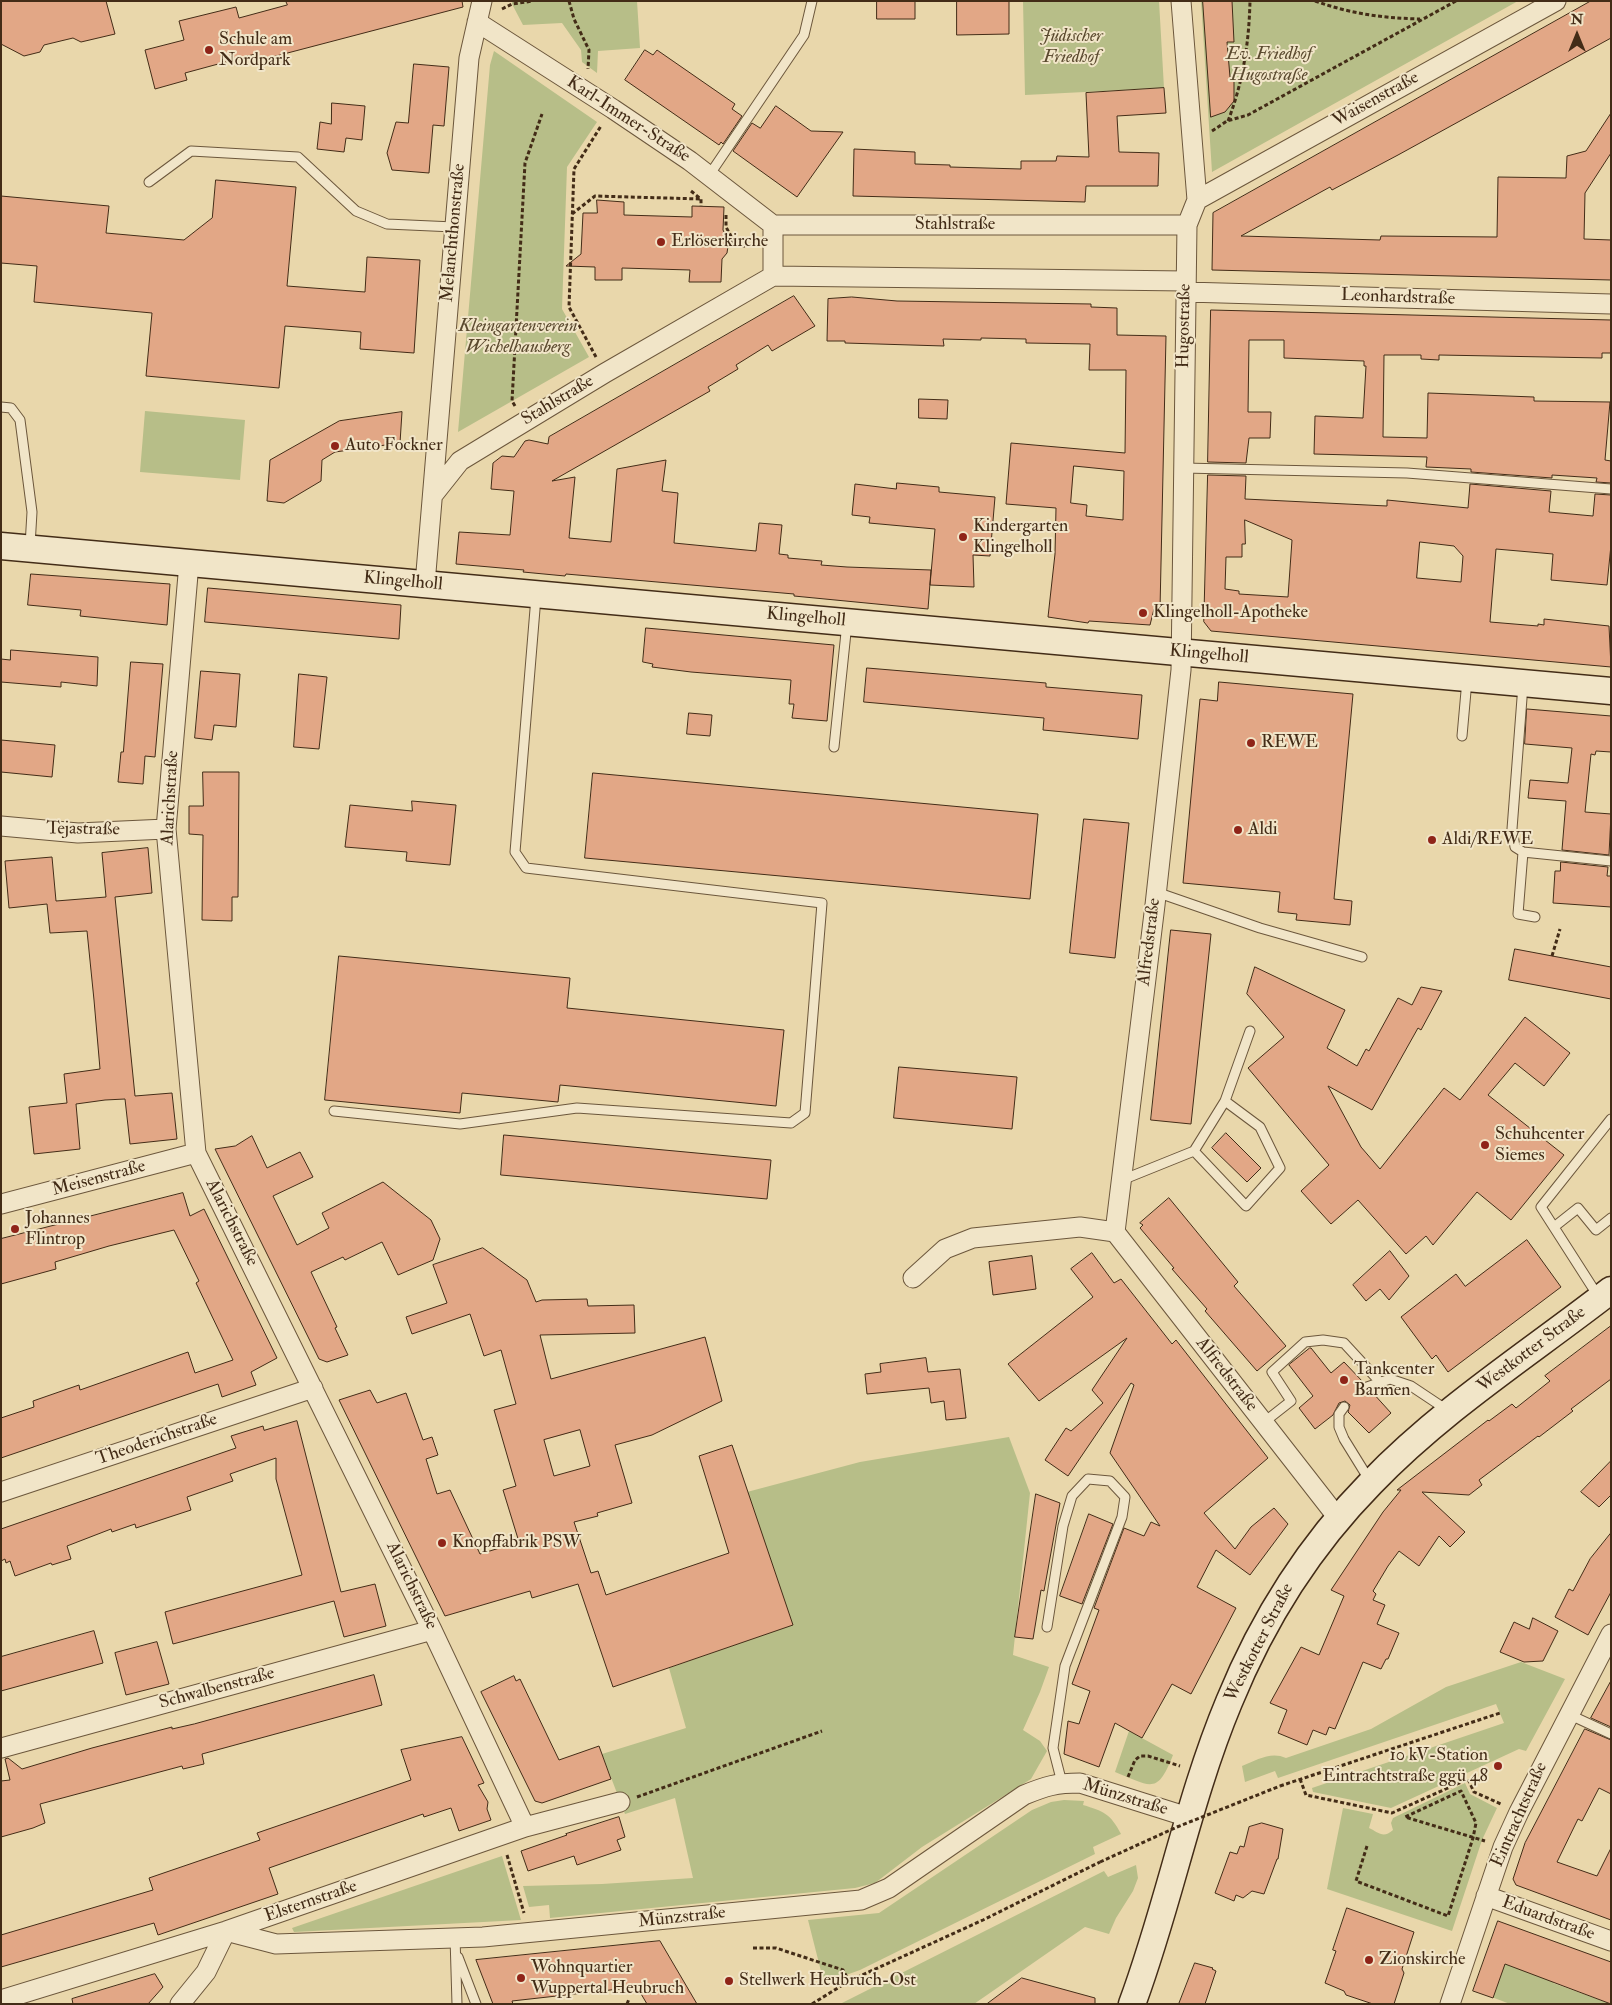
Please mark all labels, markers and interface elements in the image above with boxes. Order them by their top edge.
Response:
north arrow [1552,10,1602,60]
text: N [1571,11,1583,28]
park label: Jüdischer Friedhof [1039,26,1103,68]
place label: Schule am Nordpark [219,29,292,72]
marker: Schule am Nordpark [203,44,215,56]
park label: Ev. Friedhof Hugostraße [1226,44,1312,86]
street label: Waisenstraße [1329,67,1423,133]
street label: Karl-Immer-Straße [562,72,694,168]
street label: Melanchthonstraße [437,163,471,303]
street label: Stahlstraße [915,214,995,236]
place label: Erlöserkirche [671,231,768,253]
marker: Erlöserkirche [655,236,667,248]
street label: Hugostraße [1173,283,1197,369]
street label: Leonhardstraße [1341,285,1455,311]
park label: Kleingartenverein Wichelhausberg [459,316,577,358]
street label: Stahlstraße [518,371,598,431]
place label: Auto Fockner [345,435,443,457]
marker: Auto Fockner [329,440,341,452]
place label: Kindergarten Klingelholl [973,516,1068,558]
marker: Kindergarten Klingelholl [957,531,969,543]
street label: Klingelholl [362,568,444,596]
place label: Klingelholl-Apotheke [1153,602,1308,624]
street label: Klingelholl [765,604,847,632]
marker: Klingelholl-Apotheke [1137,607,1149,619]
street label: Klingelholl [1168,641,1250,669]
place label: REWE [1261,732,1318,754]
marker: REWE [1245,737,1257,749]
street label: Alarichstraße [158,750,184,846]
street label: Tejastraße [46,819,120,841]
place label: Aldi [1248,819,1278,841]
marker: Aldi [1232,824,1244,836]
place label: Aldi/REWE [1442,829,1533,851]
marker: Aldi/REWE [1426,834,1438,846]
street label: Alfredstraße [1134,897,1166,987]
place label: Schuhcenter Siemes [1495,1124,1584,1166]
marker: Schuhcenter Siemes [1479,1139,1491,1151]
street label: Meisenstraße [50,1156,148,1202]
street label: Alarichstraße [200,1176,262,1270]
place label: Johannes Flintrop [25,1208,90,1250]
marker: Johannes Flintrop [9,1223,21,1235]
street label: Westkotter Straße [1474,1302,1590,1398]
street label: Alfredstraße [1190,1334,1262,1416]
place label: Tankcenter Barmen [1354,1359,1434,1402]
marker: Tankcenter Barmen [1338,1374,1350,1386]
street label: Theoderichstraße [94,1409,220,1471]
place label: Knopffabrik PSW [452,1532,581,1554]
marker: Knopffabrik PSW [436,1537,448,1549]
street label: Alarichstraße [380,1539,442,1633]
street label: Westkotter Straße [1221,1580,1299,1706]
street label: Schwalbenstraße [157,1663,277,1715]
place label: 10 kV-Station Eintrachtstraße ggü 48 [1322,1745,1488,1788]
street label: Eintrachtstraße [1487,1759,1553,1871]
marker: 10 kV-Station Eintrachtstraße ggü 48 [1492,1760,1504,1772]
street label: Münzstraße [1080,1775,1170,1821]
street label: Elsternstraße [262,1876,360,1928]
street label: Eduardstraße [1499,1892,1597,1946]
street label: Münzstraße [637,1903,727,1933]
place label: Zionskirche [1379,1949,1466,1971]
marker: Zionskirche [1363,1954,1375,1966]
place label: Wohnquartier Wuppertal Heubruch [531,1957,684,2000]
place label: Stellwerk Heubruch-Ost [739,1970,916,1992]
marker: Wohnquartier Wuppertal Heubruch [515,1972,527,1984]
marker: Stellwerk Heubruch-Ost [723,1975,735,1987]

